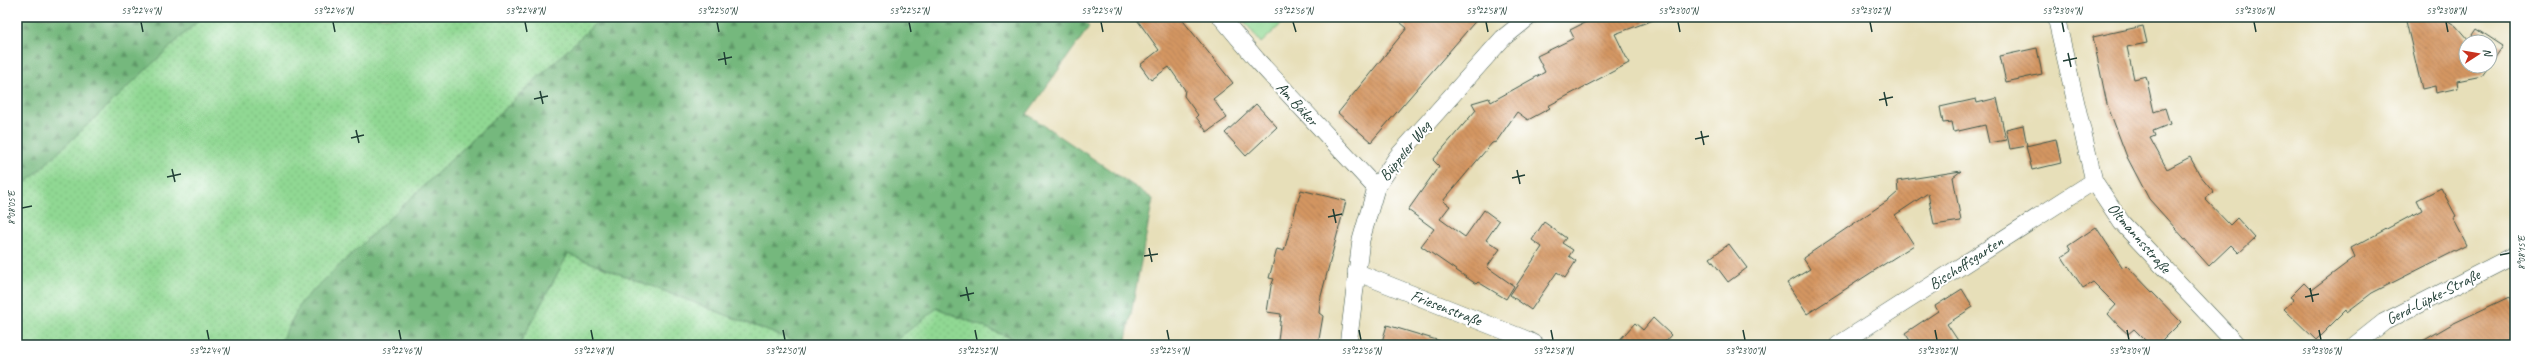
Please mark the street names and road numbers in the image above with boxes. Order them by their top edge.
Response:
street label: Am Bäker [1272,78,1323,131]
street label: Büppeler Weg [1375,116,1436,185]
street label: Oltmannsstraße [2103,199,2176,279]
street label: Bischoffsgarten [1925,231,2008,294]
street label: Gerd-Lüpke-Straße [2383,264,2485,329]
street label: Friesenstraße [1408,285,1486,331]

